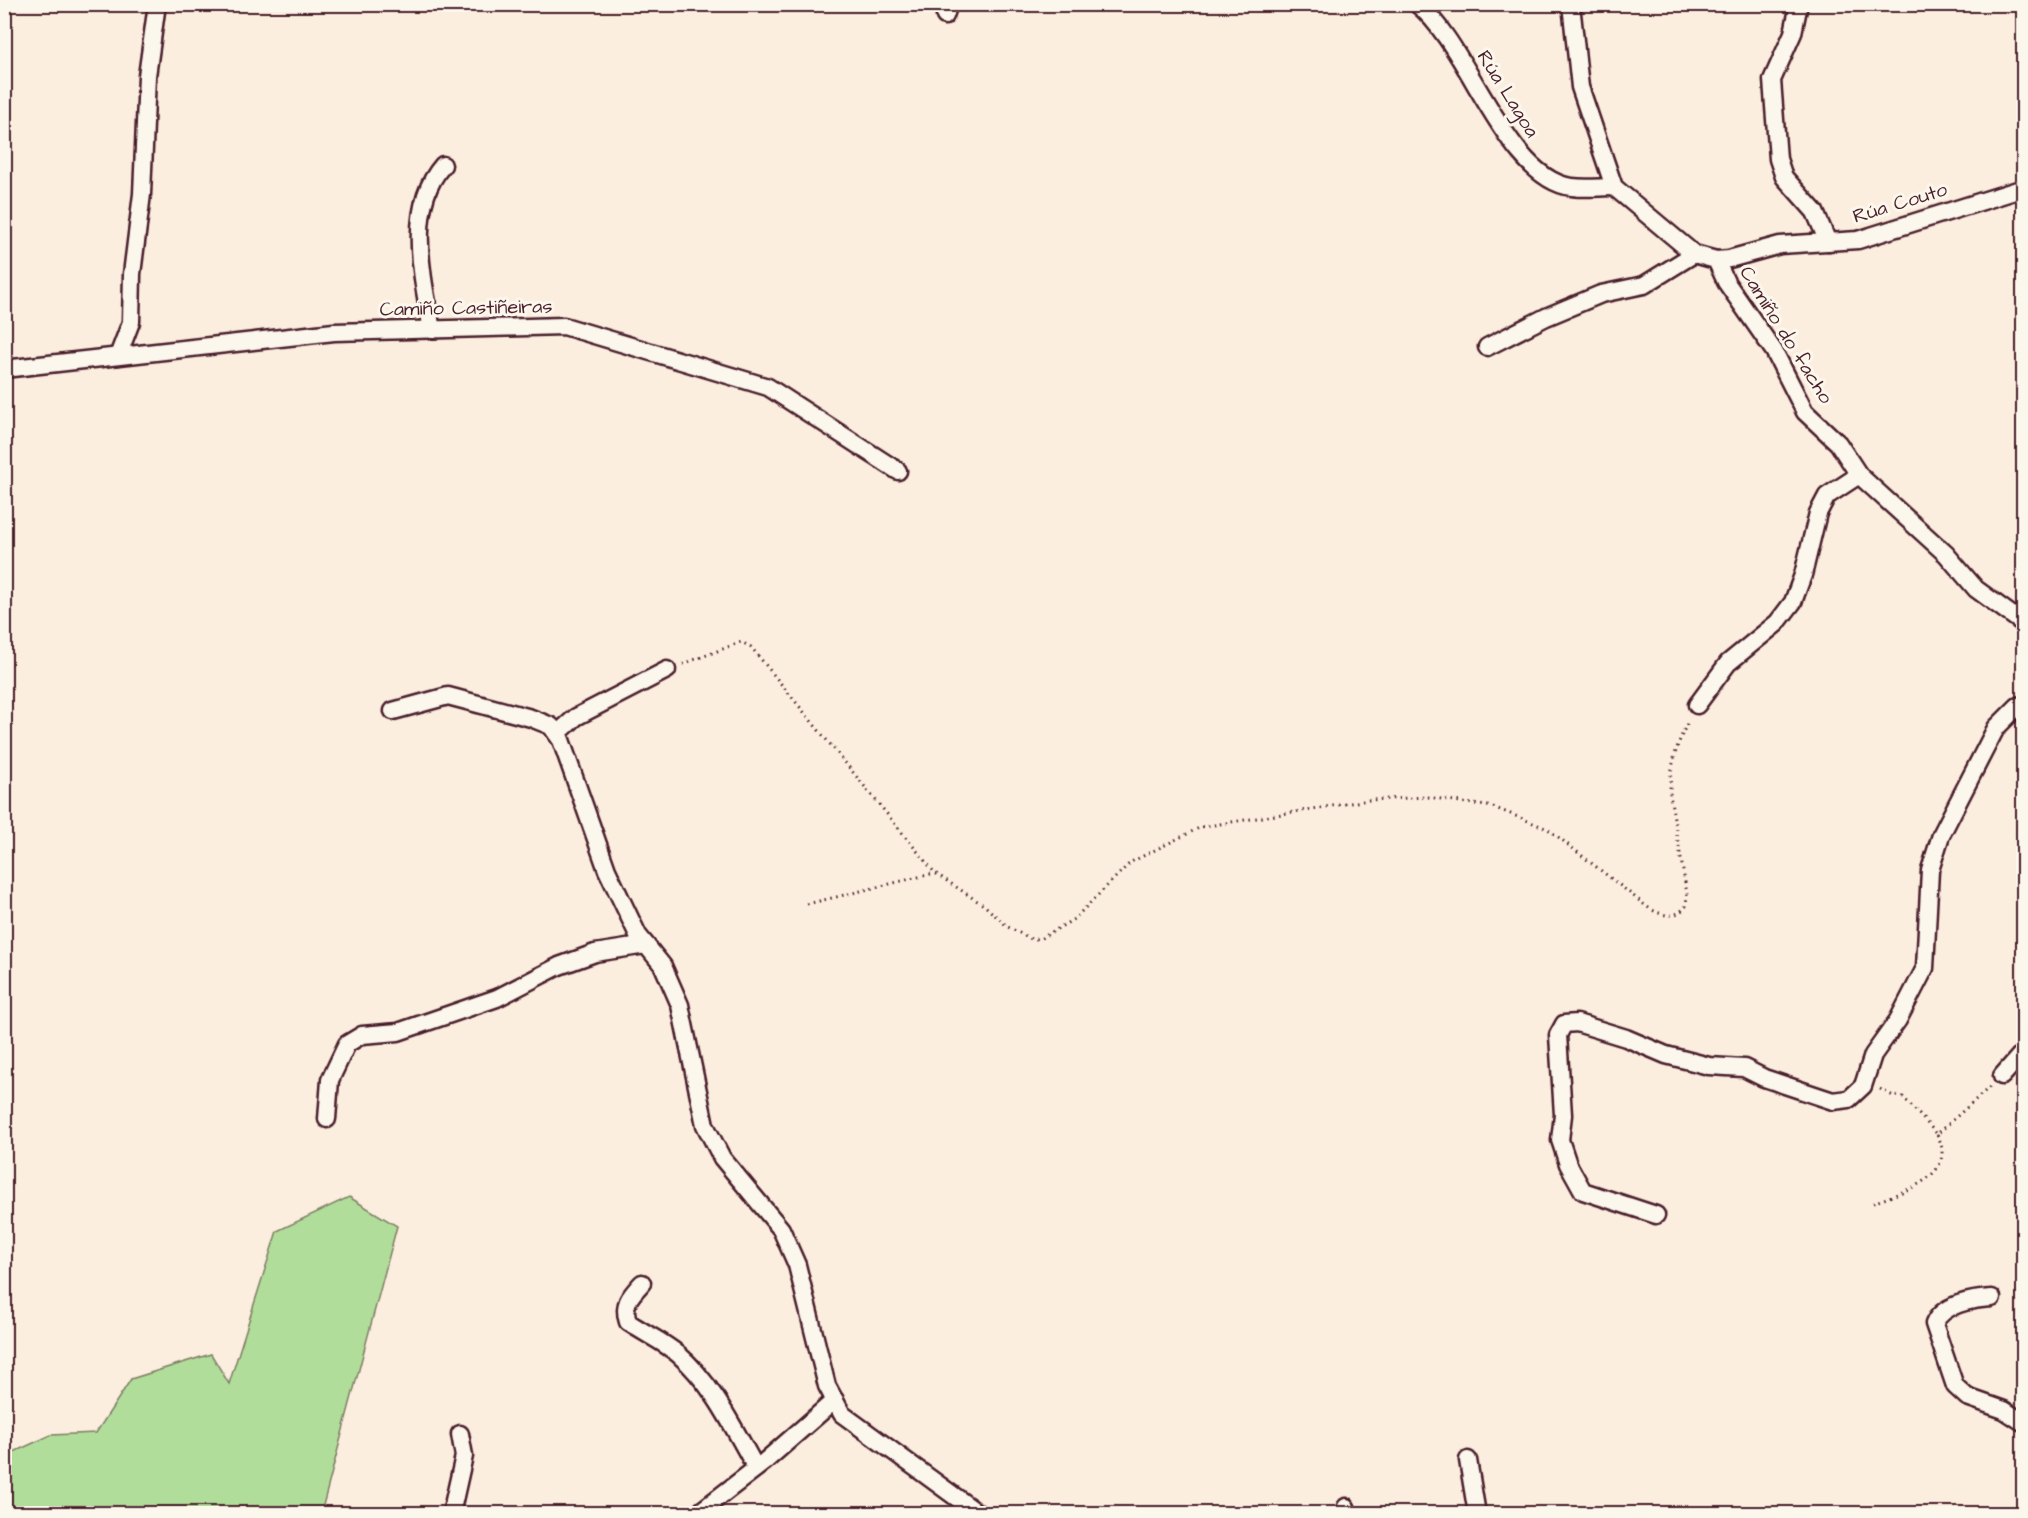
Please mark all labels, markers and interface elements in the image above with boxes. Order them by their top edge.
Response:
street label: Rúa Lagoa [1469,45,1546,144]
street label: Rúa Couto [1849,175,1951,231]
street label: Camiño do facho [1732,261,1840,409]
street label: Camiño Castiñeiras [379,292,553,324]

